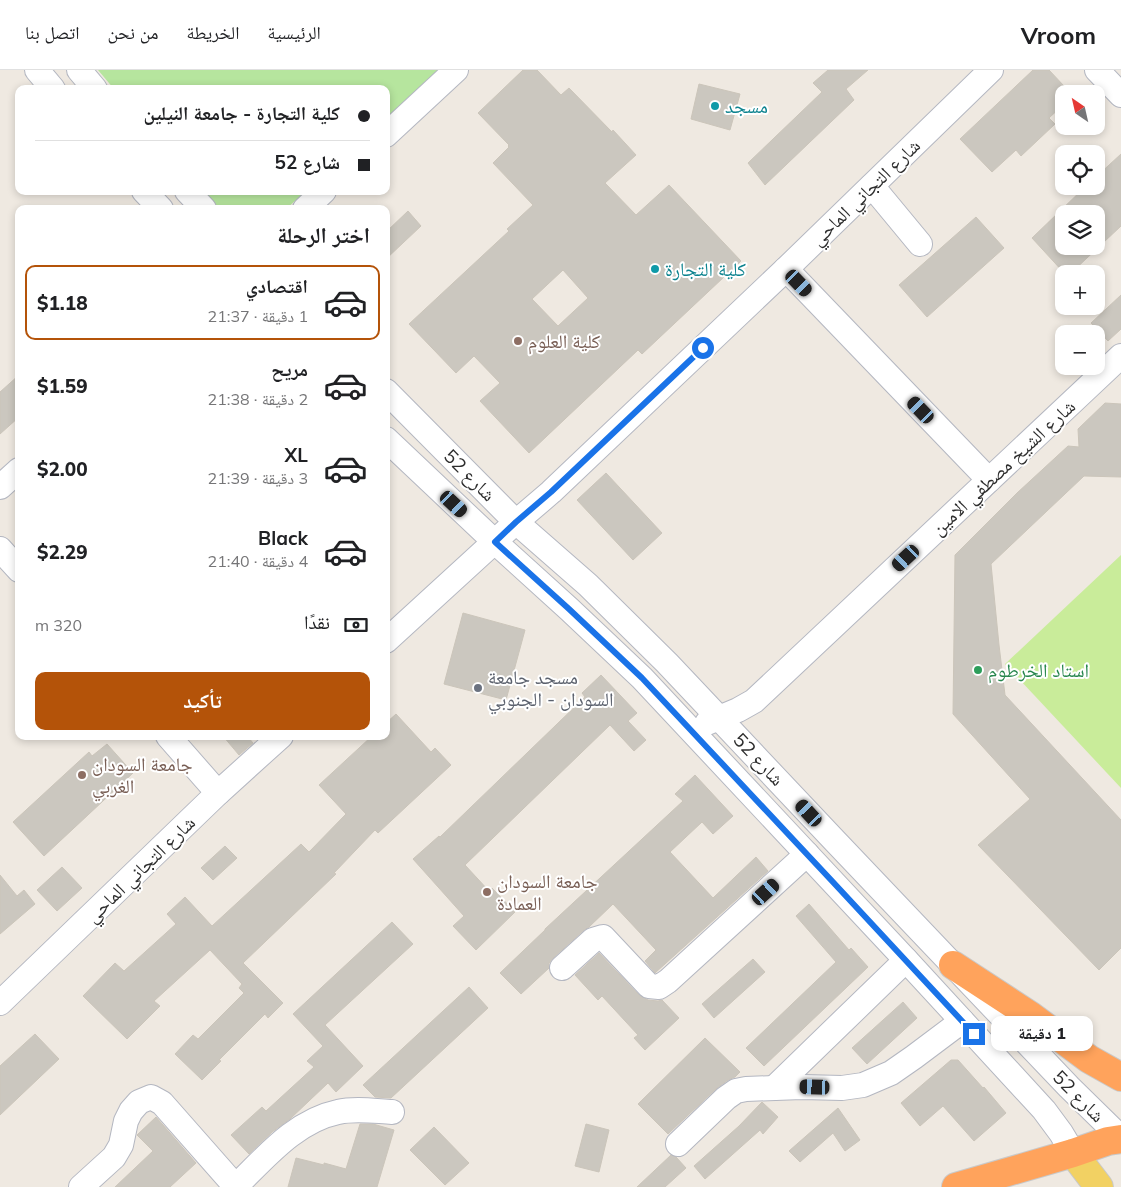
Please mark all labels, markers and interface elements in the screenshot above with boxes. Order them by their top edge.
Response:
text: Vroom [1021,20,1096,50]
text: اتصل بنا [25,21,80,44]
text: من نحن [108,21,158,44]
text: الخريطة [186,21,239,44]
text: الرئيسية [267,21,321,44]
north arrow [1055,85,1105,135]
map controls [1055,85,1105,375]
place label: مسجد [725,94,768,118]
marker: مسجد [709,100,721,112]
text: كلية التجارة - جامعة النيلين [144,101,340,125]
street label: شارع التجاني الماحي [805,134,928,253]
button: locate [1055,145,1105,195]
text: شارع 52 [275,150,340,174]
button: layers [1055,205,1105,255]
text: اختر الرحلة [277,221,370,249]
place label: كلية التجارة [665,257,746,281]
marker: كلية التجارة [649,263,661,275]
button: + [1055,265,1105,315]
car [783,267,814,299]
text: اقتصادي [246,274,308,298]
icon: car [323,280,368,325]
text: $1.18 [37,291,88,315]
text: 1 دقيقة · 21:37 [208,306,308,326]
button: − [1055,325,1105,375]
place label: كلية العلوم [528,329,600,355]
marker: كلية العلوم [512,335,524,347]
route start [692,337,714,359]
text: مريح [271,357,308,381]
icon: car [323,363,368,408]
text: $1.59 [37,374,88,398]
text: 2 دقيقة · 21:38 [208,389,308,409]
car [905,394,936,426]
street label: شارع الشيخ مصطفي الامين [926,394,1083,543]
text: XL [285,443,308,467]
street label: شارع 52 [439,444,501,506]
icon: car [323,446,368,491]
text: $2.00 [37,457,88,481]
text: 3 دقيقة · 21:39 [208,468,308,488]
car [437,488,470,520]
text: Black [258,526,308,550]
icon: car [323,529,368,574]
text: $2.29 [37,540,88,564]
car [889,542,922,574]
text: 4 دقيقة · 21:40 [208,551,308,571]
text: نقدًا [304,610,330,634]
icon: cash [342,611,370,639]
text: 320 m [35,615,82,635]
place label: استاد الخرطوم [988,658,1089,684]
marker: استاد الخرطوم [972,664,984,676]
place label: مسجد جامعة السودان - الجنوبي [488,665,614,715]
button: تأكيد [35,672,370,730]
marker: مسجد جامعة السودان - الجنوبي [472,682,484,694]
street label: شارع 52 [728,727,790,791]
place label: جامعة السودان الغربي [92,752,193,802]
marker: جامعة السودان الغربي [76,769,88,781]
car [793,797,824,829]
street label: شارع التجاني الماحي [80,811,203,930]
place label: جامعة السودان العمادة [497,869,598,915]
car [749,876,782,908]
marker: جامعة السودان العمادة [481,886,493,898]
callout: 1 دقيقة [992,1016,1094,1052]
route end [963,1023,985,1045]
text: 1 دقيقة [1018,1023,1066,1043]
street label: شارع 52 [1048,1065,1110,1127]
car [799,1079,830,1095]

